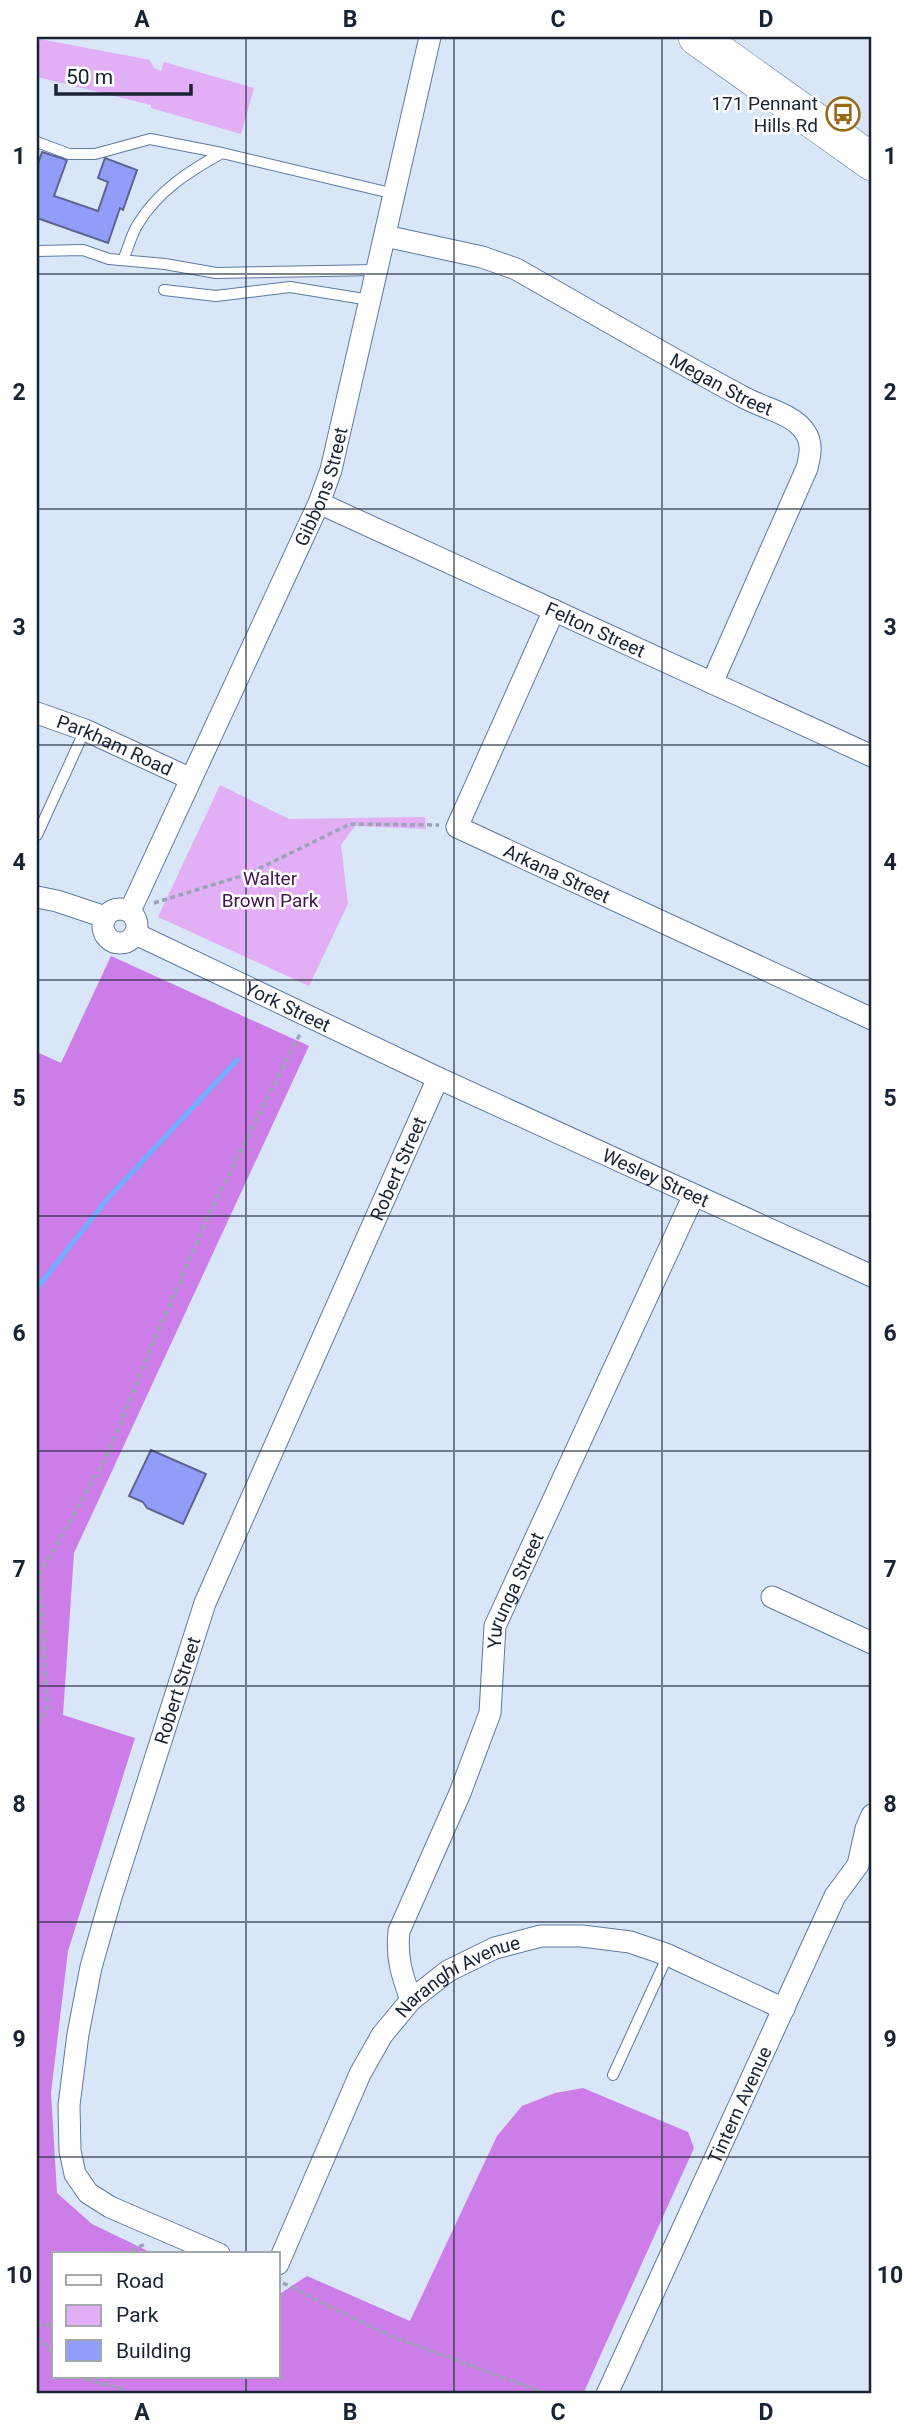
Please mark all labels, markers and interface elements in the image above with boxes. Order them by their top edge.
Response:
text: A [134,6,150,33]
text: B [343,6,357,33]
text: C [550,6,566,33]
text: D [759,6,773,33]
scale bar [56,52,191,96]
text: 50 m [66,65,113,89]
place label: 171 Pennant Hills Rd [711,92,818,137]
bus stop icon: 171 Pennant Hills Rd [824,95,862,133]
text: 1 [12,143,26,170]
text: 1 [883,143,897,170]
street label: Megan Street [666,348,776,421]
text: 2 [12,379,26,406]
text: 2 [883,379,897,406]
street label: Gibbons Street [290,425,352,550]
street label: Felton Street [542,597,649,663]
text: 3 [12,614,26,641]
text: 3 [883,614,897,641]
street label: Parkham Road [54,710,176,781]
street label: Arkana Street [500,839,614,908]
text: 4 [12,849,26,876]
text: 4 [883,849,897,876]
park label: Walter Brown Park [222,867,319,912]
street label: York Street [241,976,334,1037]
text: 5 [12,1085,26,1112]
text: 5 [883,1085,897,1112]
street label: Robert Street [365,1113,431,1224]
street label: Wesley Street [599,1144,713,1212]
text: 6 [12,1320,26,1347]
text: 6 [883,1320,897,1347]
street label: Yurunga Street [483,1529,549,1649]
text: 7 [12,1556,26,1583]
text: 7 [883,1556,897,1583]
street label: Robert Street [150,1634,205,1747]
text: 8 [12,1791,26,1818]
text: 8 [883,1791,897,1818]
street label: Naranghi Avenue [390,1931,522,2022]
text: 9 [12,2026,26,2053]
text: 9 [883,2026,897,2053]
street label: Tintern Avenue [703,2043,777,2167]
legend [52,2252,280,2378]
text: 10 [6,2262,32,2289]
text: 10 [877,2262,903,2289]
text: Road [116,2269,164,2293]
text: Park [116,2303,159,2327]
text: Building [116,2339,191,2363]
text: A [134,2399,150,2426]
text: B [343,2399,357,2426]
text: C [550,2399,566,2426]
text: D [759,2399,773,2426]

